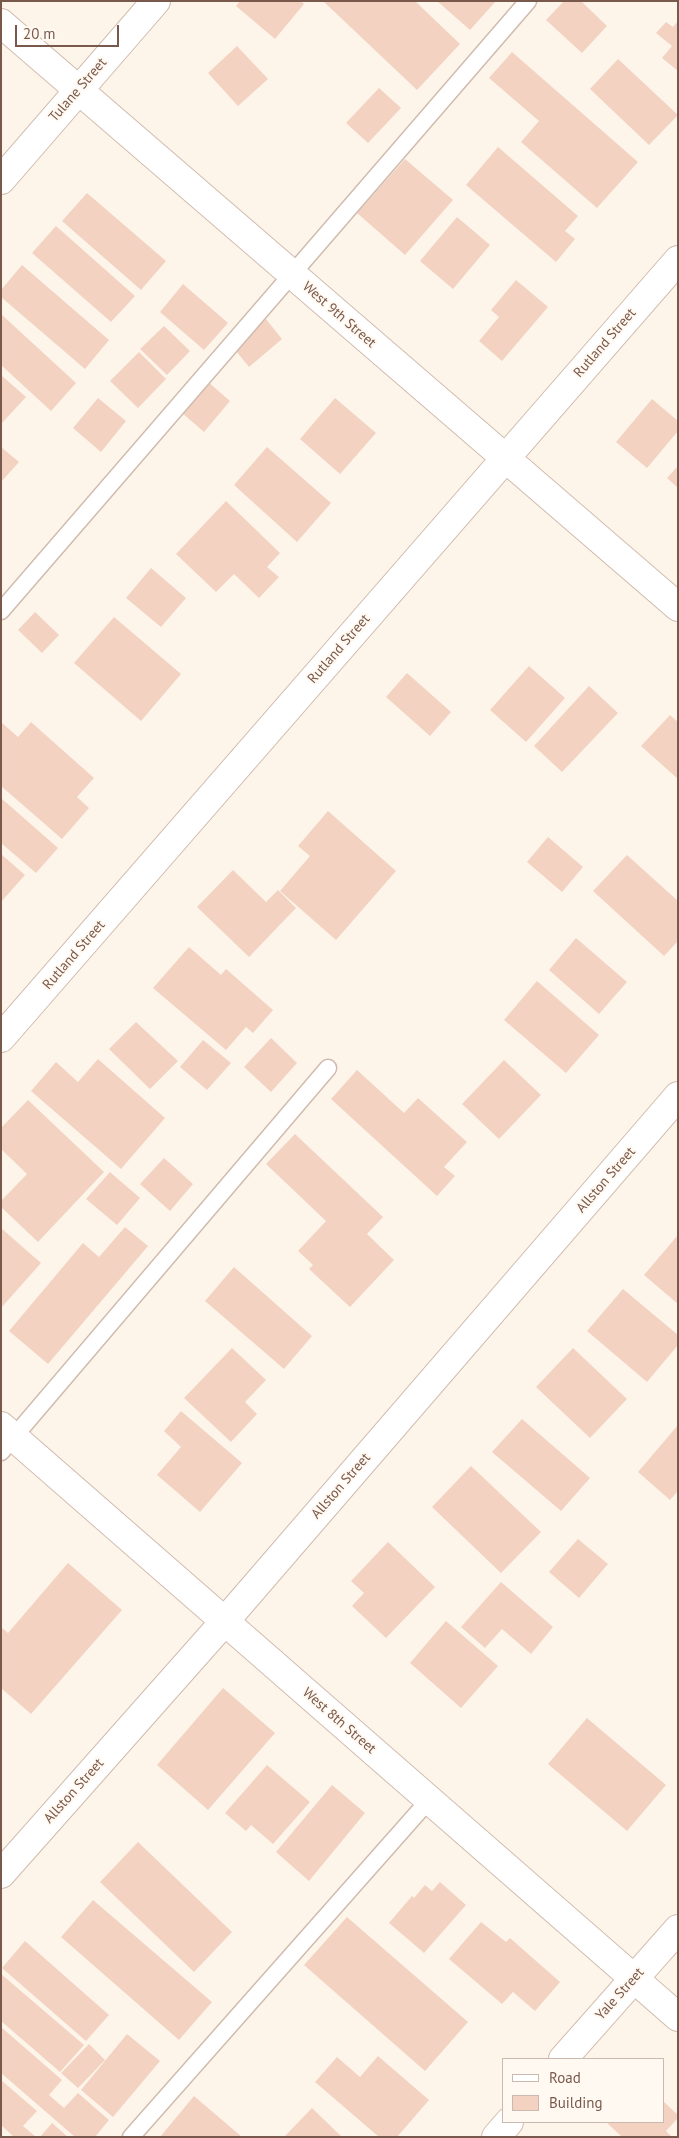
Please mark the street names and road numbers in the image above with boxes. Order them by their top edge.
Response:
street label: Tulane Street [46,55,110,125]
street label: West 9th Street [299,278,379,352]
street label: Rutland Street [570,305,640,381]
street label: Rutland Street [304,611,374,687]
street label: Rutland Street [39,917,109,993]
street label: Allston Street [573,1144,639,1216]
street label: Allston Street [308,1450,374,1522]
street label: West 8th Street [299,1684,379,1758]
street label: Allston Street [40,1755,108,1827]
street label: Yale Street [592,1964,648,2024]

